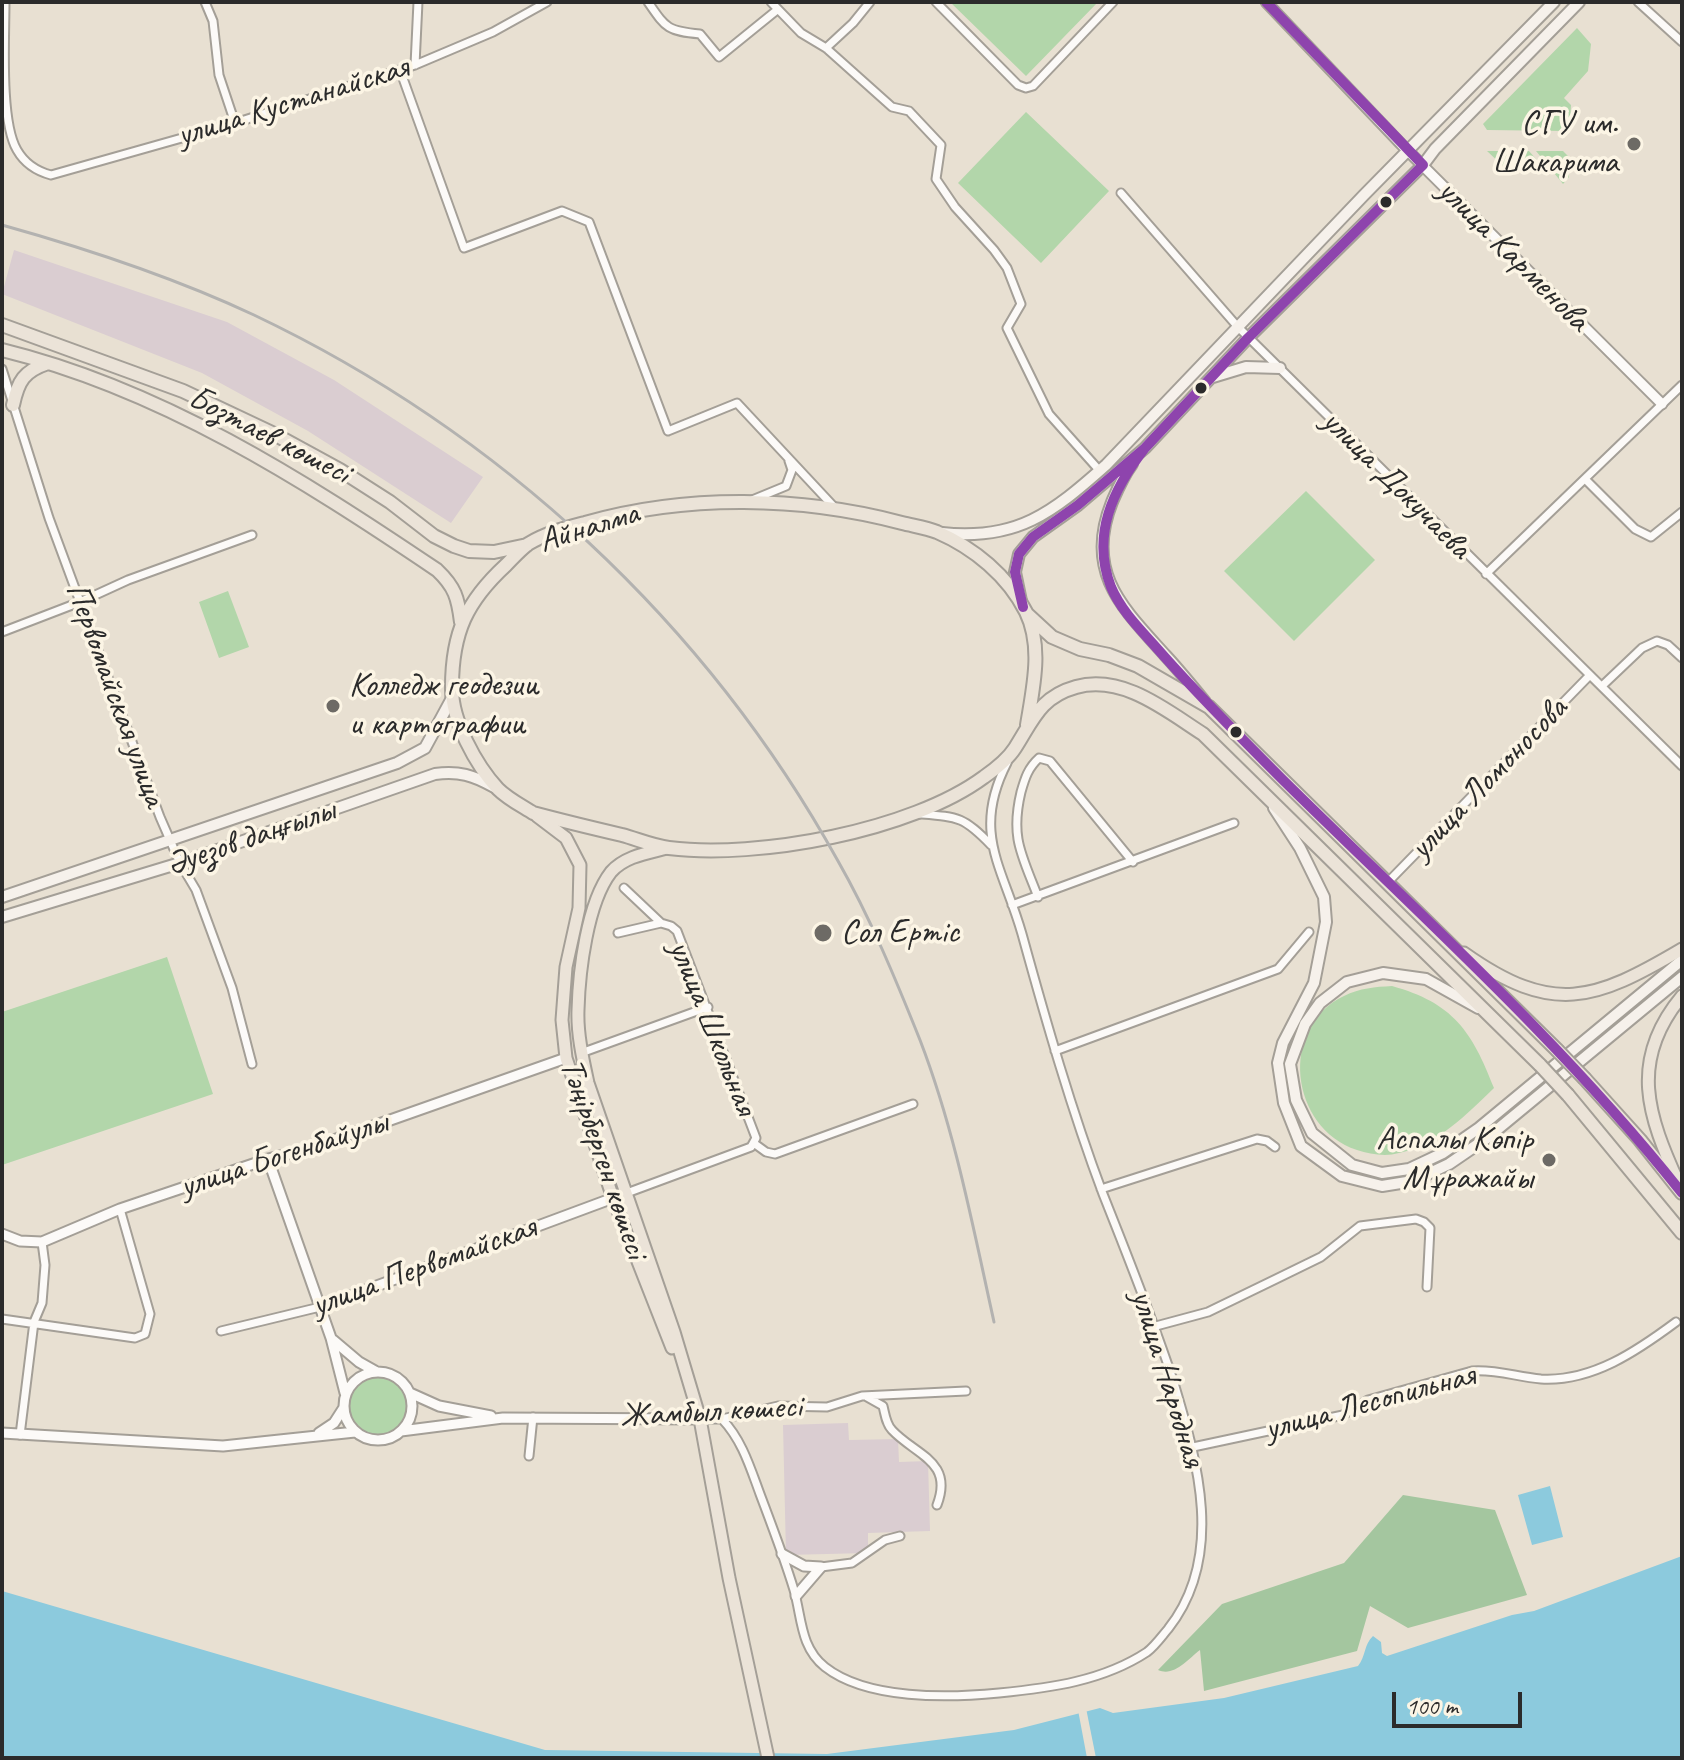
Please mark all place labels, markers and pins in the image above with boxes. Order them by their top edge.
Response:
place label: СГУ им. Шакарима [1492,104,1618,184]
marker: СГУ им. Шакарима [1625,135,1643,153]
unlabelled marker [1378,194,1394,210]
unlabelled marker [1193,380,1209,396]
place label: Колледж геодезии и картографии [349,666,538,746]
marker: Колледж геодезии и картографии [324,697,342,715]
unlabelled marker [1228,724,1244,740]
place label: Сол Ертіс [841,913,959,953]
marker: Сол Ертіс [812,922,834,944]
place label: Аспалы Көпір Мұражайы [1376,1120,1533,1200]
marker: Аспалы Көпір Мұражайы [1540,1151,1558,1169]

